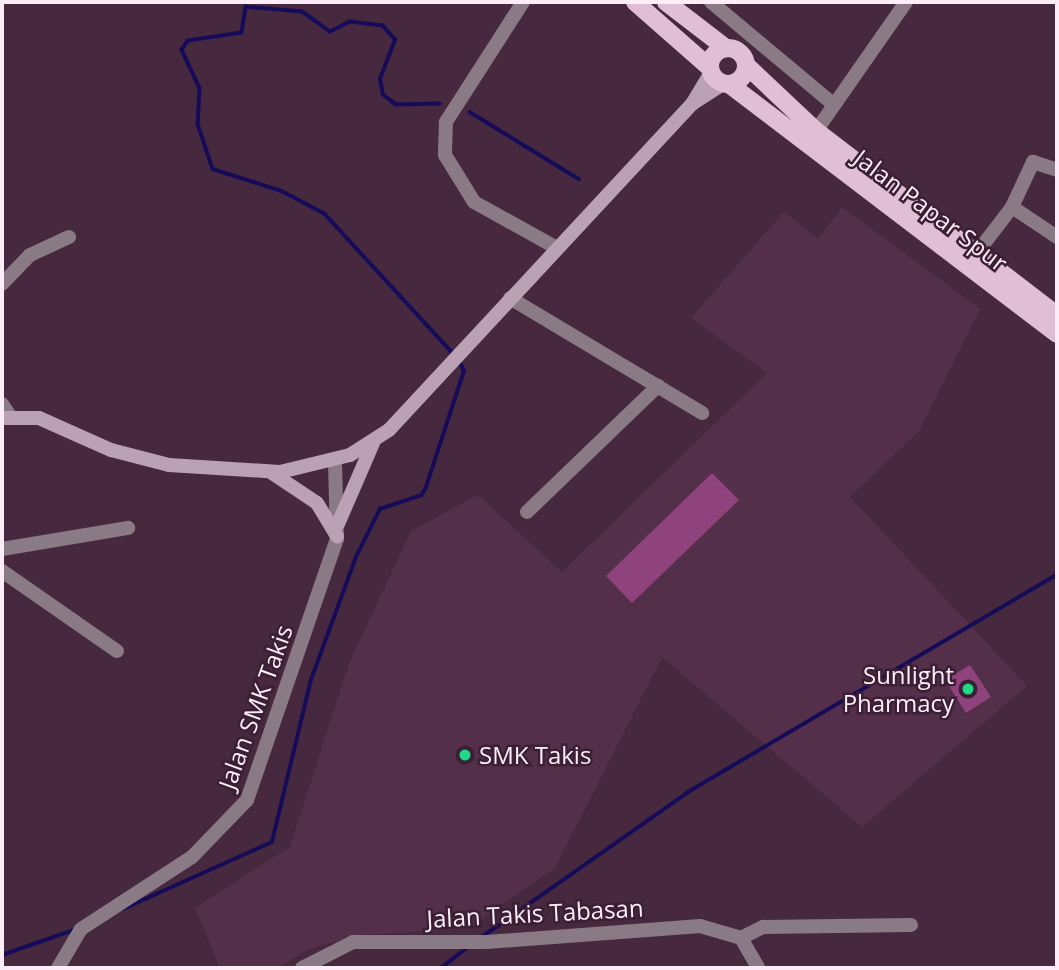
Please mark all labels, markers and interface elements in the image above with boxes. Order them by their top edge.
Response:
street label: Jalan Papar Spur [849,143,1013,277]
street label: Jalan SMK Takis [212,621,298,793]
place label: Sunlight Pharmacy [843,661,954,717]
marker: Sunlight Pharmacy [960,681,976,697]
place label: SMK Takis [479,741,591,769]
marker: SMK Takis [457,747,473,763]
street label: Jalan Takis Tabasan [426,893,644,933]

